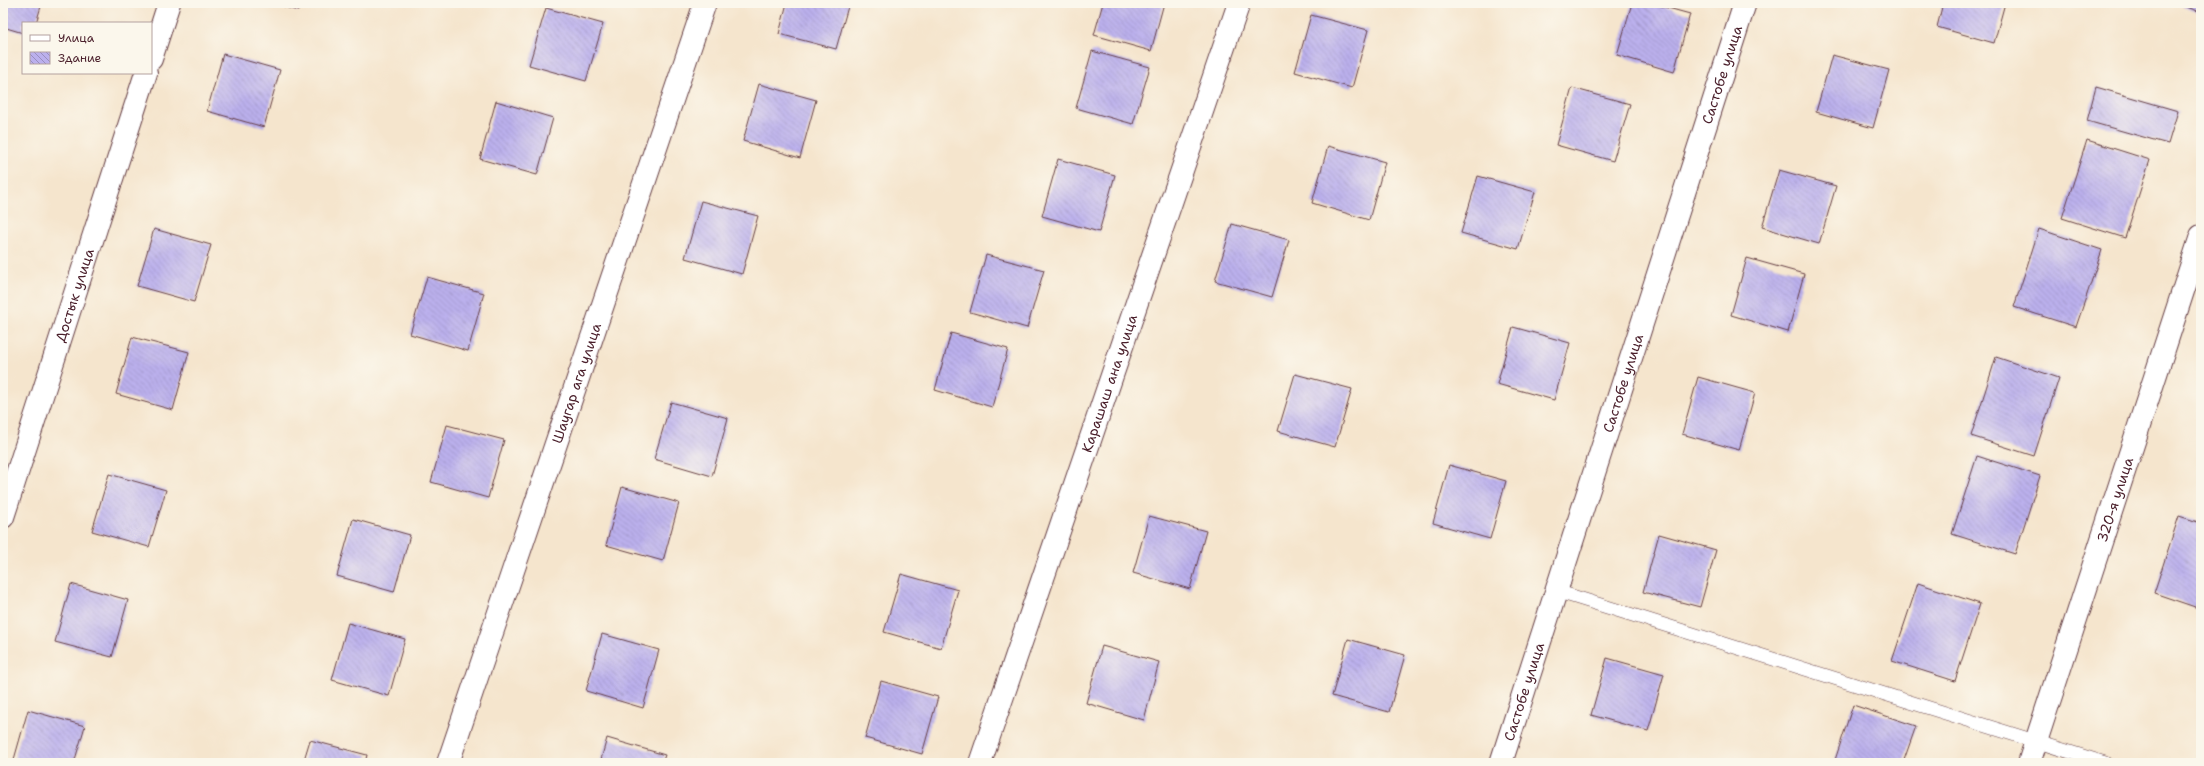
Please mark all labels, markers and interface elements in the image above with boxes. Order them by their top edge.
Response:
legend [22,22,152,74]
street label: Састобе улица [1698,23,1746,126]
text: Улица [58,30,95,46]
text: Здание [58,50,102,66]
street label: Достык улица [51,246,98,344]
street label: Карашаш ана улица [1077,312,1141,455]
street label: Шаугар ага улица [548,320,605,446]
street label: Састобе улица [1599,331,1647,435]
street label: 320-я улица [2093,455,2137,544]
street label: Састобе улица [1500,640,1548,743]

